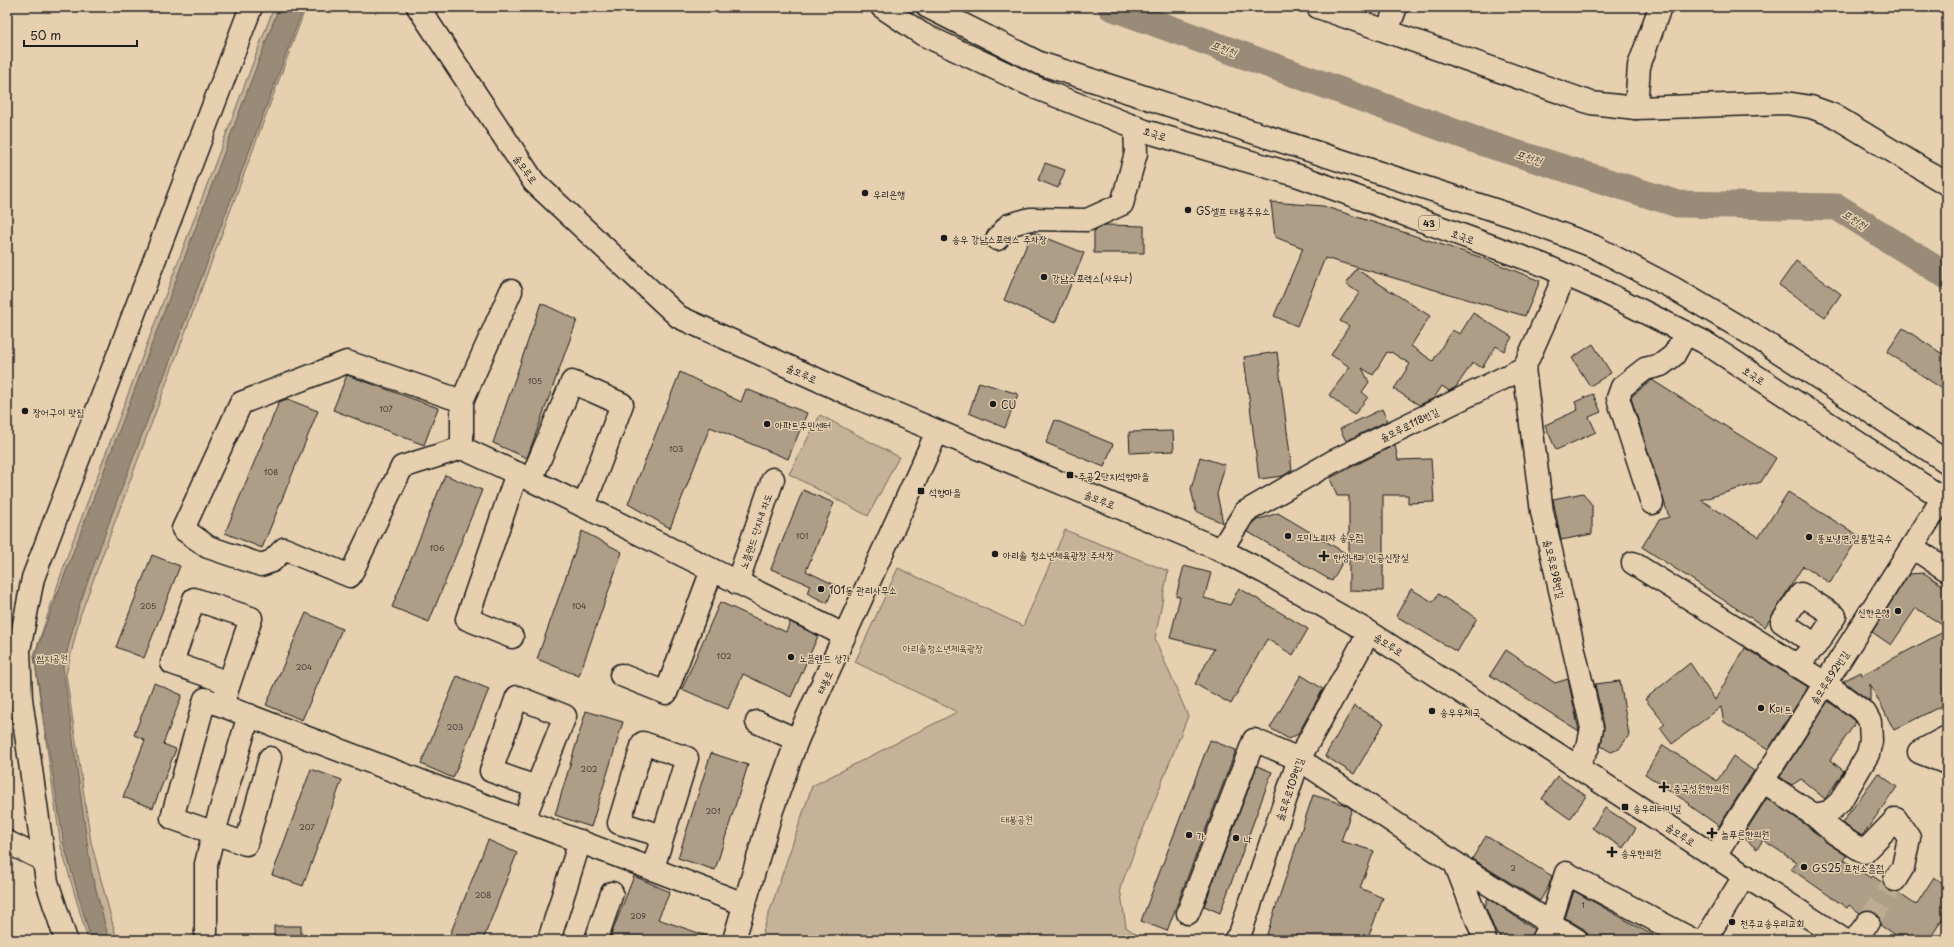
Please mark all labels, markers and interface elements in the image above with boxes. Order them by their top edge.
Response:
scale bar [24,22,137,48]
text: 50 m [30,26,61,44]
water label: 포천천 [1209,35,1240,61]
street label: 호국로 [1141,122,1169,144]
water label: 포천천 [1514,145,1545,169]
street label: 솔모루로 [510,152,542,186]
place label: 우리은행 [873,186,905,201]
marker: 우리은행 [860,188,870,198]
place label: GS셀프 태봉주유소 [1196,203,1270,218]
marker: GS셀프 태봉주유소 [1183,205,1193,215]
water label: 포천천 [1839,205,1872,234]
road number: 43 [1419,216,1439,230]
street label: 호국로 [1449,225,1477,247]
place label: 송우 강남스포렉스 주차장 [952,231,1047,246]
marker: 송우 강남스포렉스 주차장 [939,233,949,243]
place label: 강남스포렉스(사우나) [1052,270,1132,285]
marker: 강남스포렉스(사우나) [1039,272,1049,282]
street label: 솔모루로 [784,360,820,386]
street label: 호국로 [1740,362,1768,388]
house number: 105 [528,375,542,387]
place label: CU [1001,397,1016,412]
marker: CU [988,399,998,409]
house number: 107 [379,403,393,415]
street label: 솔모루로118번길 [1377,403,1441,445]
place label: 장어구이 맛집 [33,404,85,419]
marker: 장어구이 맛집 [20,406,30,416]
place label: 아파트주민센터 [775,417,831,432]
marker: 아파트주민센터 [762,419,772,429]
house number: 103 [669,443,683,455]
house number: 108 [264,466,278,478]
place label: 주공2단지석향마을 [1078,468,1149,483]
marker: 주공2단지석향마을 [1065,470,1075,480]
place label: 석향마을 [929,484,961,499]
marker: 석향마을 [916,486,926,496]
street label: 솔모루로 [1082,486,1118,512]
street label: 노블랜드 단지내 차도 [735,491,775,571]
place label: 도미노피자 송우점 [1296,529,1364,544]
house number: 101 [796,530,808,542]
place label: 뚱보냉면,일품칼국수 [1817,530,1892,545]
marker: 도미노피자 송우점 [1283,531,1293,541]
marker: 뚱보냉면,일품칼국수 [1804,532,1814,542]
street label: 솔모루로98번길 [1541,538,1569,600]
house number: 106 [429,542,445,554]
place label: 아리솔 청소년체육광장 주차장 [1003,547,1114,562]
marker: 아리솔 청소년체육광장 주차장 [990,549,1000,559]
place label: 한성내과 인공신장실 [1333,549,1409,564]
marker: 한성내과 인공신장실 [1318,550,1330,562]
place label: 101동 관리사무소 [829,582,897,597]
marker: 101동 관리사무소 [816,584,826,594]
house number: 205 [140,600,156,612]
house number: 104 [572,600,586,612]
place label: 신한은행 [1858,604,1890,619]
marker: 신한은행 [1893,606,1903,616]
street label: 솔모루로 [1371,629,1407,659]
park label: 아리솔청소년체육광장 [903,640,983,655]
street label: 솔모루로92번길 [1806,647,1852,707]
park label: 쌈지공원 [36,650,68,665]
house number: 102 [717,650,732,662]
place label: 노블랜드 상가 [799,650,851,665]
marker: 노블랜드 상가 [786,652,796,662]
house number: 204 [296,661,312,673]
street label: 태봉로 [812,668,836,696]
place label: K마트 [1769,701,1792,716]
marker: K마트 [1756,703,1766,713]
place label: 송우우체국 [1440,704,1480,719]
marker: 송우우체국 [1427,706,1437,716]
house number: 203 [447,721,463,733]
street label: 솔모루로109번길 [1271,755,1307,823]
house number: 202 [581,763,598,775]
place label: 중국성원한의원 [1673,780,1729,795]
marker: 중국성원한의원 [1658,781,1670,793]
place label: 송우리터미널 [1633,800,1681,815]
marker: 송우리터미널 [1620,802,1630,812]
house number: 201 [705,805,721,817]
park label: 태봉공원 [1001,811,1033,826]
street label: 솔모루로 [1663,819,1699,849]
house number: 207 [299,821,315,833]
place label: 늘푸른한의원 [1721,826,1769,841]
marker: 늘푸른한의원 [1706,827,1718,839]
place label: 가 [1197,828,1205,843]
marker: 가 [1184,830,1194,840]
place label: 나 [1244,831,1252,846]
marker: 나 [1231,833,1241,843]
place label: 송우한의원 [1621,845,1661,860]
marker: 송우한의원 [1606,846,1618,858]
place label: GS25 포천소흘점 [1812,860,1884,875]
house number: 2 [1510,862,1516,874]
marker: GS25 포천소흘점 [1799,862,1809,872]
house number: 208 [475,889,491,901]
house number: 1 [1581,899,1585,911]
house number: 209 [630,910,646,922]
place label: 천주교송우리교회 [1740,915,1804,930]
marker: 천주교송우리교회 [1727,917,1737,927]

